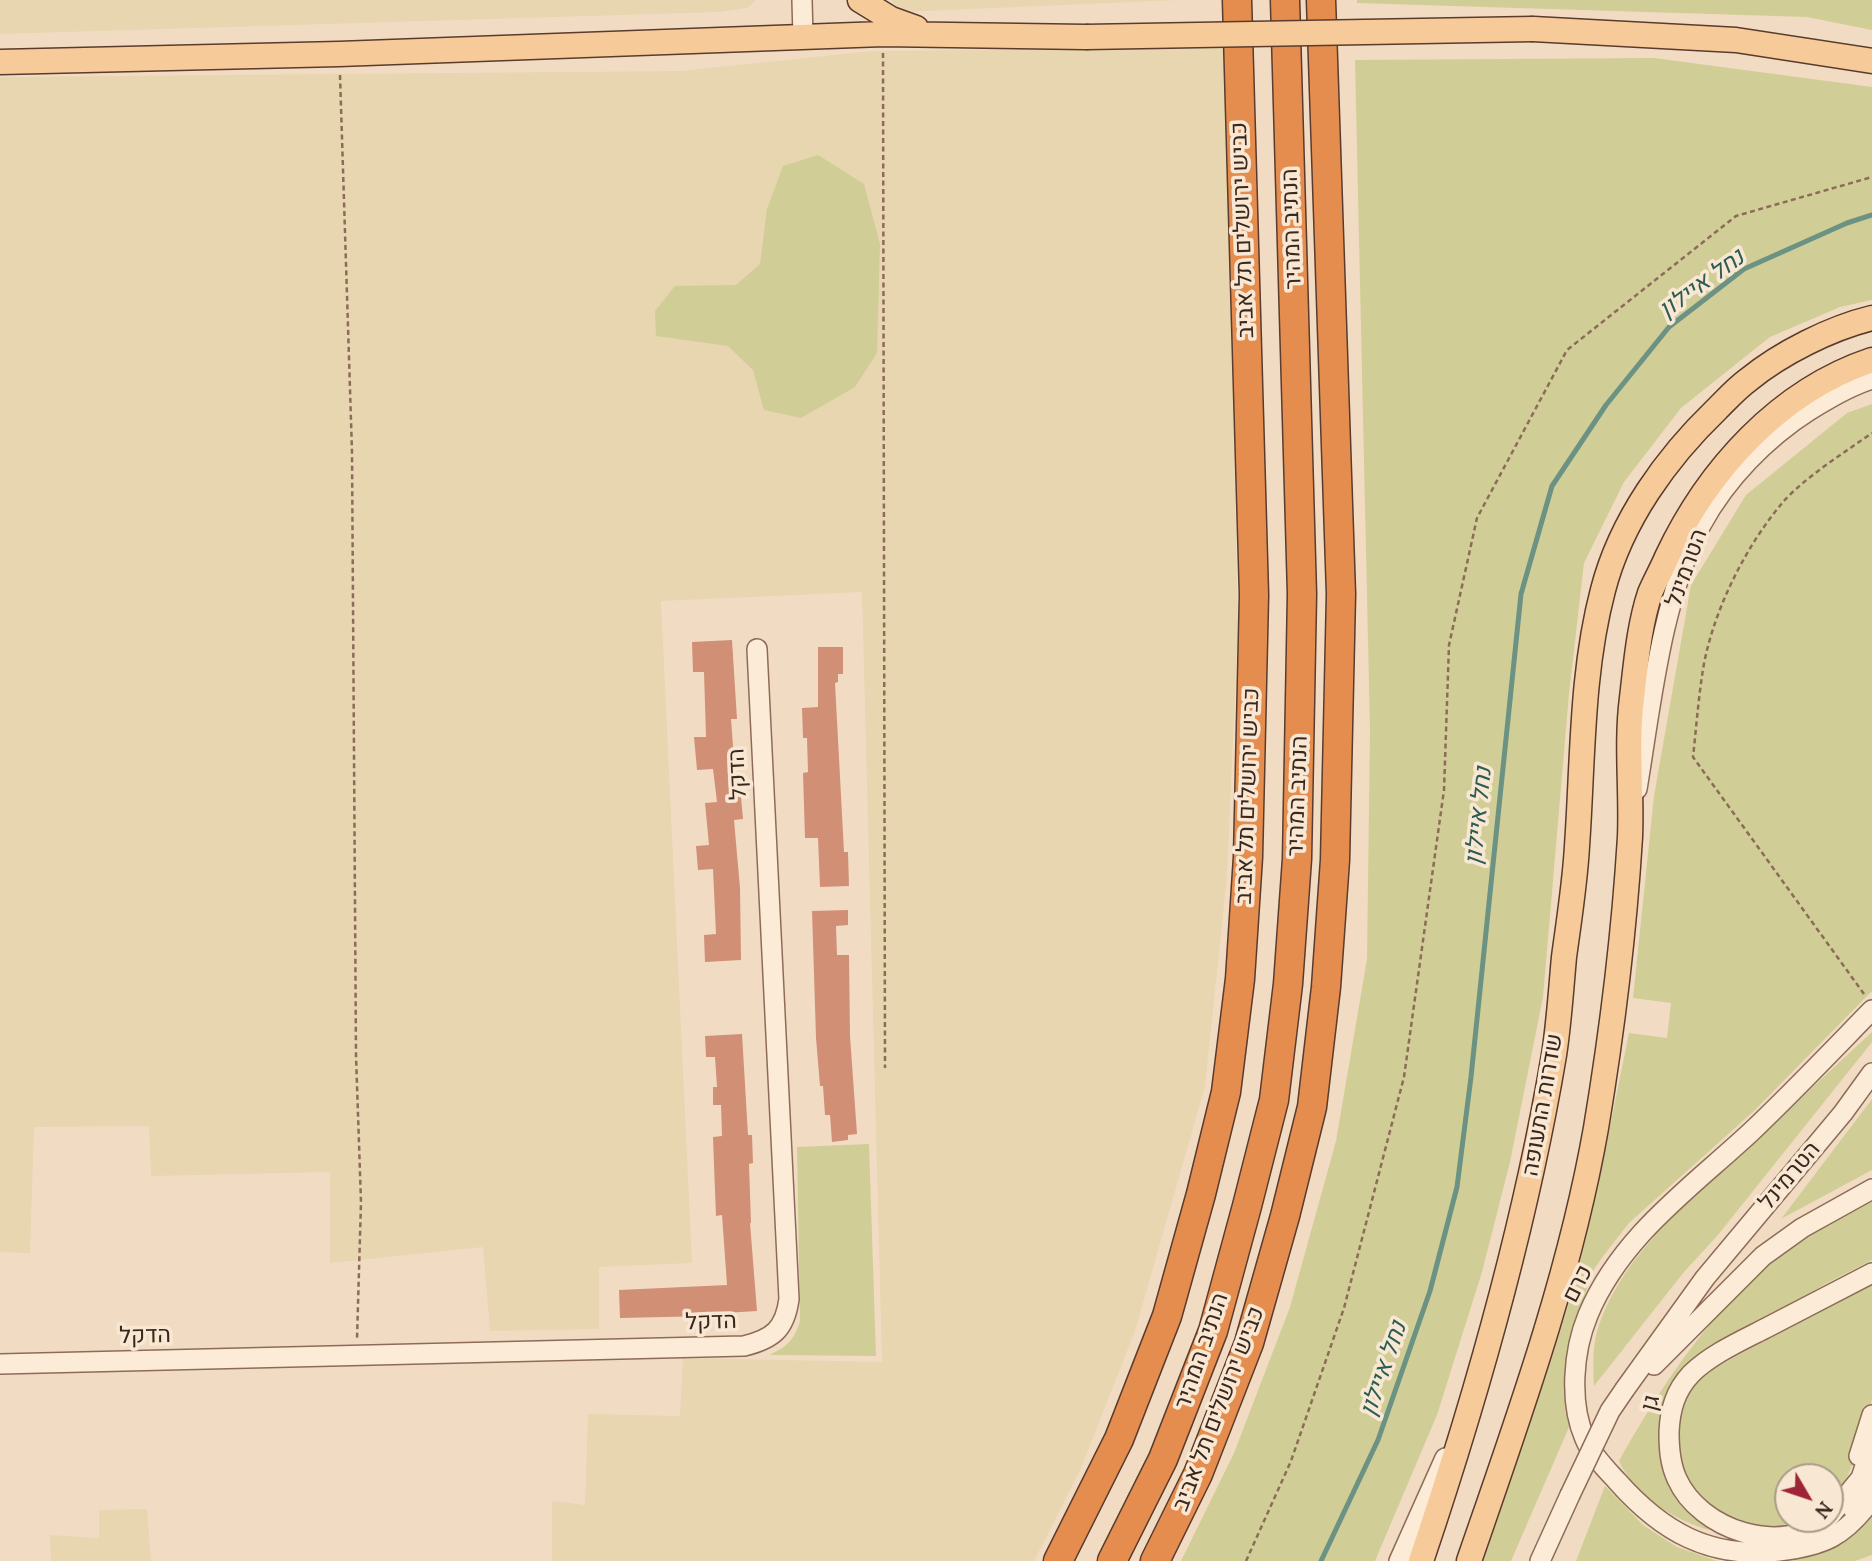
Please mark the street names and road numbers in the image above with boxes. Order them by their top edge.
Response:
street label: כביש ירושלים תל אביב [1225,121,1261,339]
street label: הנתיב המהיר [1276,168,1308,290]
street label: הטרמינל [1660,525,1714,611]
street label: כביש ירושלים תל אביב [1230,687,1266,905]
street label: הנתיב המהיר [1282,735,1314,857]
street label: הדקל [723,748,753,800]
street label: שדרות התעופה [1517,1031,1569,1179]
street label: הטרמינל [1754,1136,1826,1216]
street label: כרם [1557,1261,1599,1307]
street label: הנתיב המהיר [1169,1289,1235,1413]
street label: כביש ירושלים תל אביב [1167,1303,1271,1515]
street label: הדקל [685,1307,737,1337]
street label: הדקל [119,1322,171,1350]
street label: גן [1636,1392,1666,1414]

